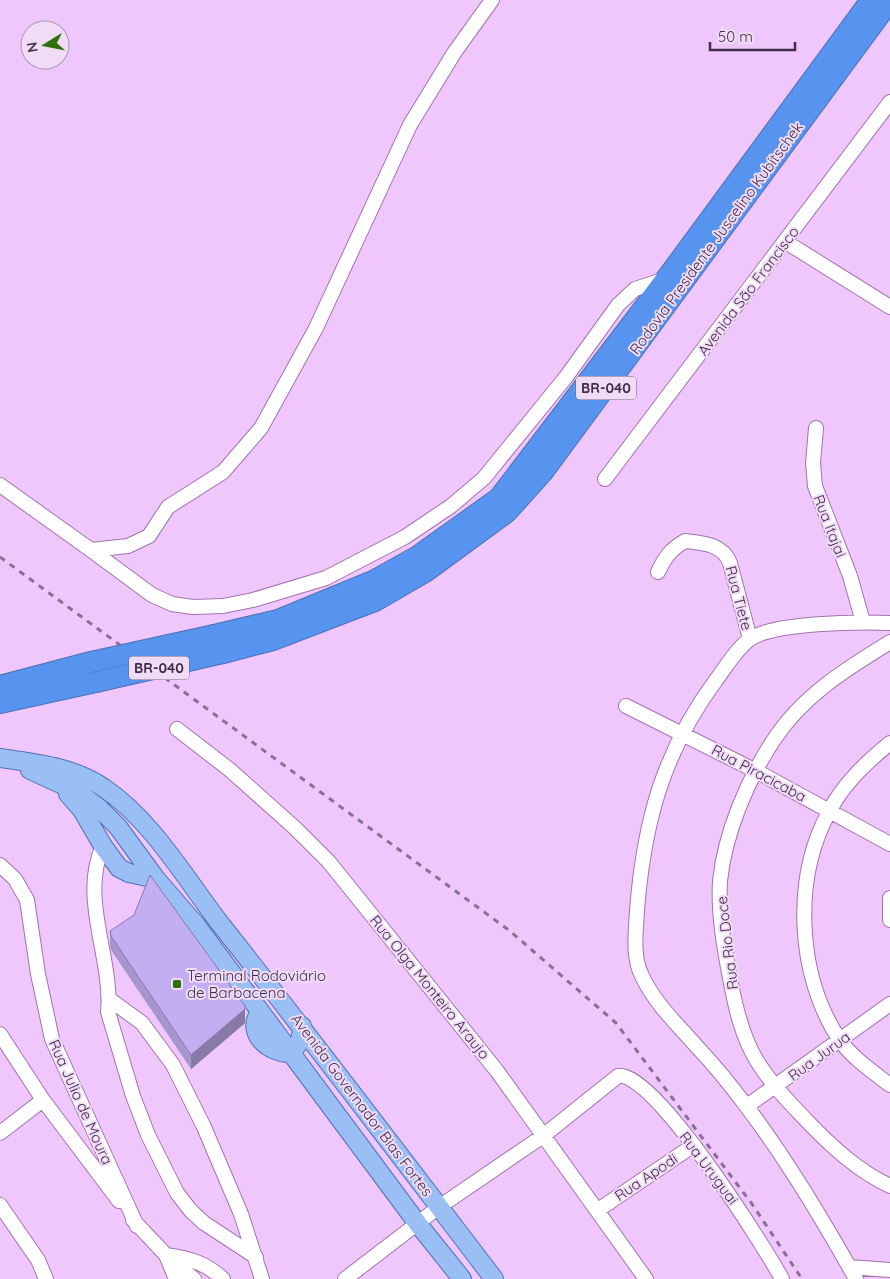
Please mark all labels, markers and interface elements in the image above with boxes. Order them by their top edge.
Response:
north arrow [20,20,70,70]
scale bar [710,20,795,52]
text: 50 m [718,27,753,46]
text: N [22,41,42,54]
street label: Rodovia Presidente Juscelino Kubitschek [625,118,807,358]
street label: Avenida São Francisco [693,223,803,359]
road number: BR-040 [576,376,636,399]
street label: Rua Itajai [809,492,851,560]
street label: Rua Tiete [721,564,757,632]
road number: BR-040 [129,656,189,680]
street label: Rua Piracicaba [708,740,810,806]
street label: Rua Rio Doce [712,895,742,991]
street label: Rua Olga Monteiro Araujo [366,911,494,1063]
place label: Terminal Rodoviário de Barbacena [187,966,326,1002]
marker: Terminal Rodoviário de Barbacena [171,978,183,990]
street label: Avenida Governador Bias Fortes [287,1010,437,1200]
street label: Rua Jurua [784,1027,854,1085]
street label: Rua Julio de Moura [45,1037,117,1167]
street label: Rua Uruguai [675,1128,743,1208]
street label: Rua Apodi [611,1149,681,1205]

